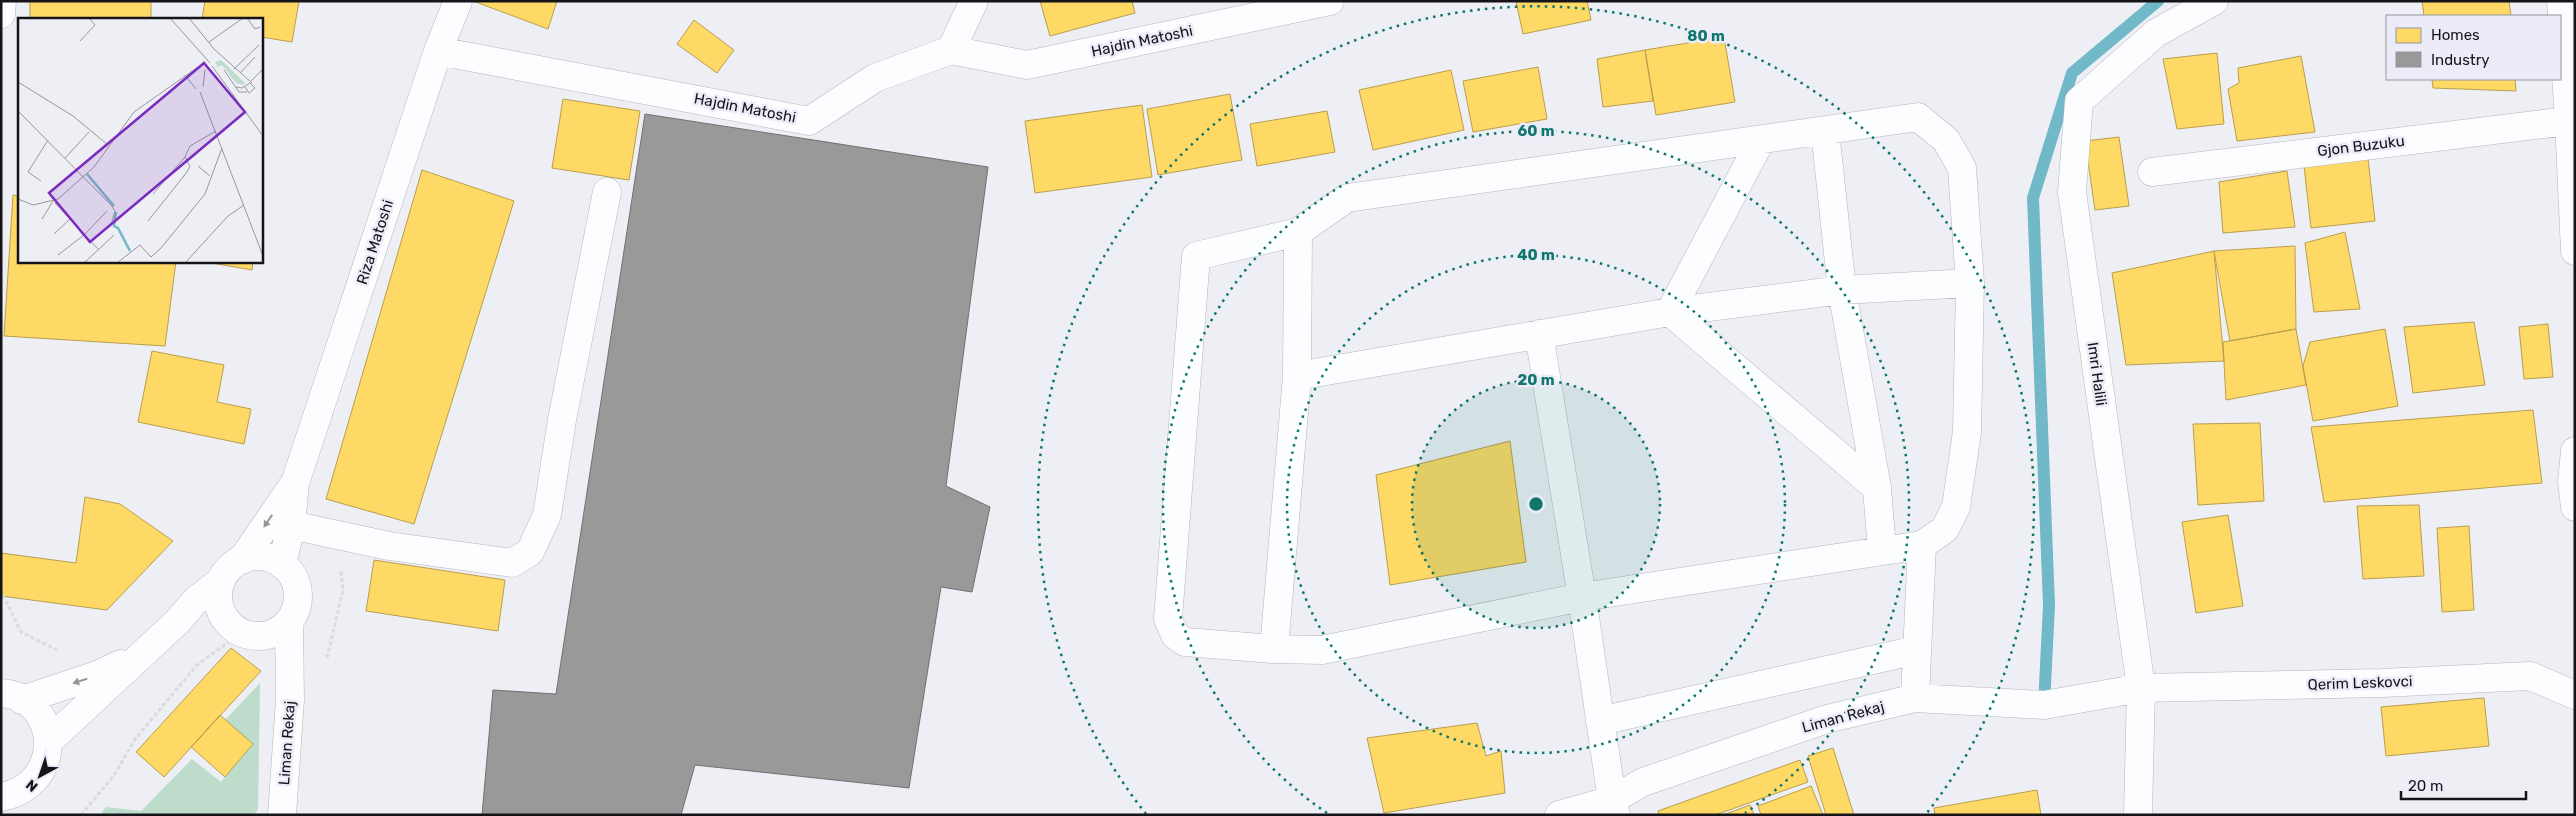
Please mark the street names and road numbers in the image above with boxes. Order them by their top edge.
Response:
street label: Hajdin Matoshi [1090,21,1194,61]
street label: Hajdin Matoshi [693,89,797,127]
street label: Gjon Buzuku [2316,132,2406,160]
street label: Riza Matoshi [353,197,397,287]
street label: Imri Halili [2084,341,2110,407]
street label: Qerim Leskovci [2307,672,2413,694]
street label: Liman Rekaj [1800,697,1886,737]
street label: Liman Rekaj [275,700,299,786]

